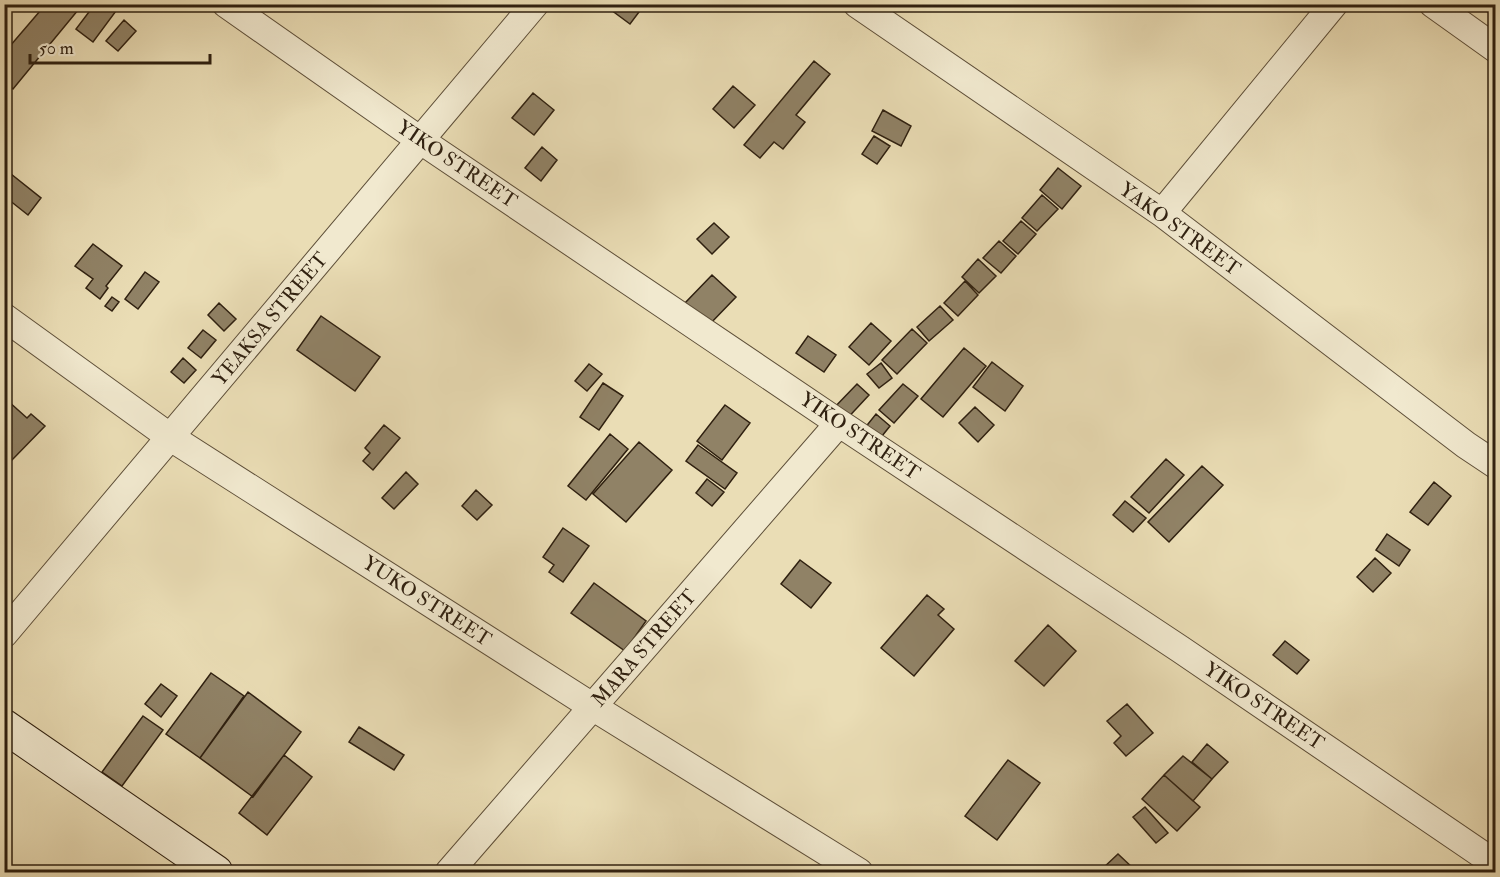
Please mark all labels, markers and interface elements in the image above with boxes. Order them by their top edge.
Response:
scale bar [30,27,210,65]
text: 50 m [39,37,74,60]
street label: YIKO STREET [392,115,522,214]
street label: YAKO STREET [1115,177,1246,281]
street label: YEAKSA STREET [207,247,333,391]
street label: YIKO STREET [795,387,925,486]
street label: YUKO STREET [358,550,496,652]
street label: MARA STREET [586,584,702,712]
street label: YIKO STREET [1199,657,1329,756]

